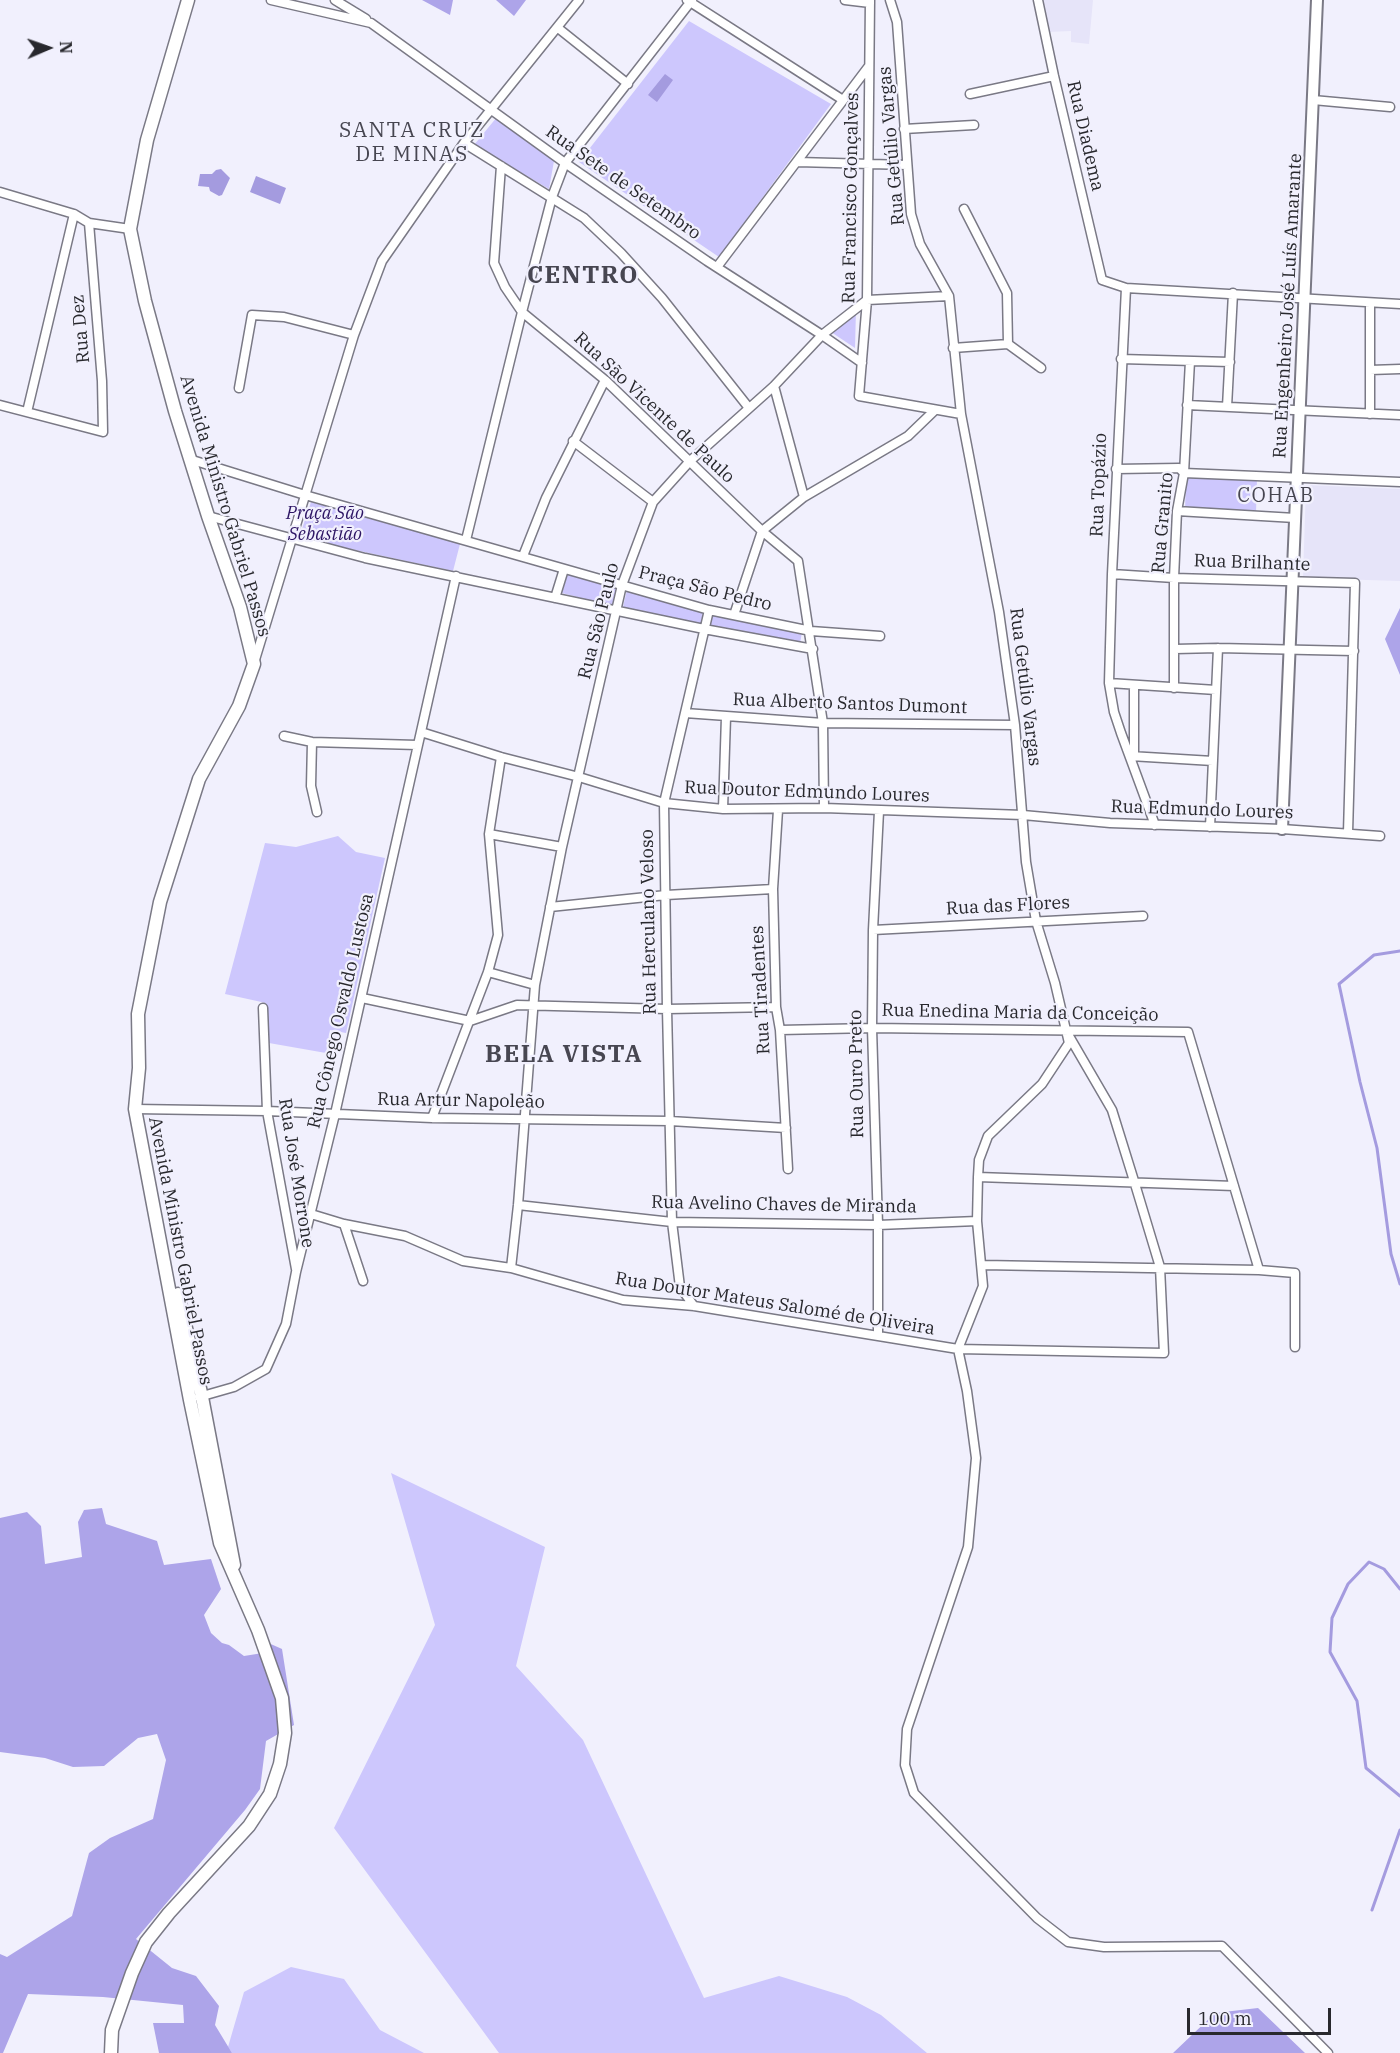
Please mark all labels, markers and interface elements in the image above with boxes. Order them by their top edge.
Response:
north arrow [18,18,78,78]
text: N [56,41,76,54]
street label: Rua Getúlio Vargas [874,66,910,226]
street label: Rua Diadema [1062,79,1108,193]
street label: Rua Francisco Gonçalves [838,92,864,304]
district label: SANTA CRUZ DE MINAS [339,118,485,168]
street label: Rua Sete de Setembro [541,121,705,245]
street label: Rua Engenheiro José Luís Amarante [1269,153,1307,459]
district label: CENTRO [527,262,639,290]
street label: Rua Dez [67,294,95,364]
street label: Rua São Vicente de Paulo [569,328,739,488]
street label: Avenida Ministro Gabriel Passos [175,373,275,639]
street label: Rua Topázio [1086,433,1112,537]
street label: Rua Granito [1148,471,1178,575]
district label: COHAB [1237,484,1315,508]
park label: Praça São Sebastião [286,503,364,546]
street label: Rua Brilhante [1193,550,1311,576]
street label: Rua São Paulo [574,561,624,681]
street label: Praça São Pedro [636,562,774,616]
street label: Rua Getúlio Vargas [1005,606,1045,768]
street label: Rua Alberto Santos Dumont [732,689,968,719]
street label: Rua Doutor Edmundo Loures [684,777,930,807]
street label: Rua Edmundo Loures [1110,796,1294,824]
street label: Rua Herculano Veloso [637,829,661,1015]
street label: Rua Cônego Osvaldo Lustosa [303,891,379,1131]
street label: Rua das Flores [945,892,1071,920]
street label: Rua Tiradentes [747,925,775,1055]
street label: Rua Enedina Maria da Conceição [881,1000,1159,1026]
street label: Rua Ouro Preto [845,1009,869,1139]
district label: BELA VISTA [485,1041,643,1069]
street label: Rua Artur Napoleão [377,1089,545,1113]
street label: Rua José Morrone [274,1097,318,1249]
street label: Avenida Ministro Gabriel Passos [143,1115,217,1387]
street label: Rua Avelino Chaves de Miranda [651,1192,917,1218]
street label: Rua Doutor Mateus Salomé de Oliveira [614,1268,936,1340]
scale bar [1190,1996,1334,2034]
text: 100 m [1198,2007,1252,2030]

